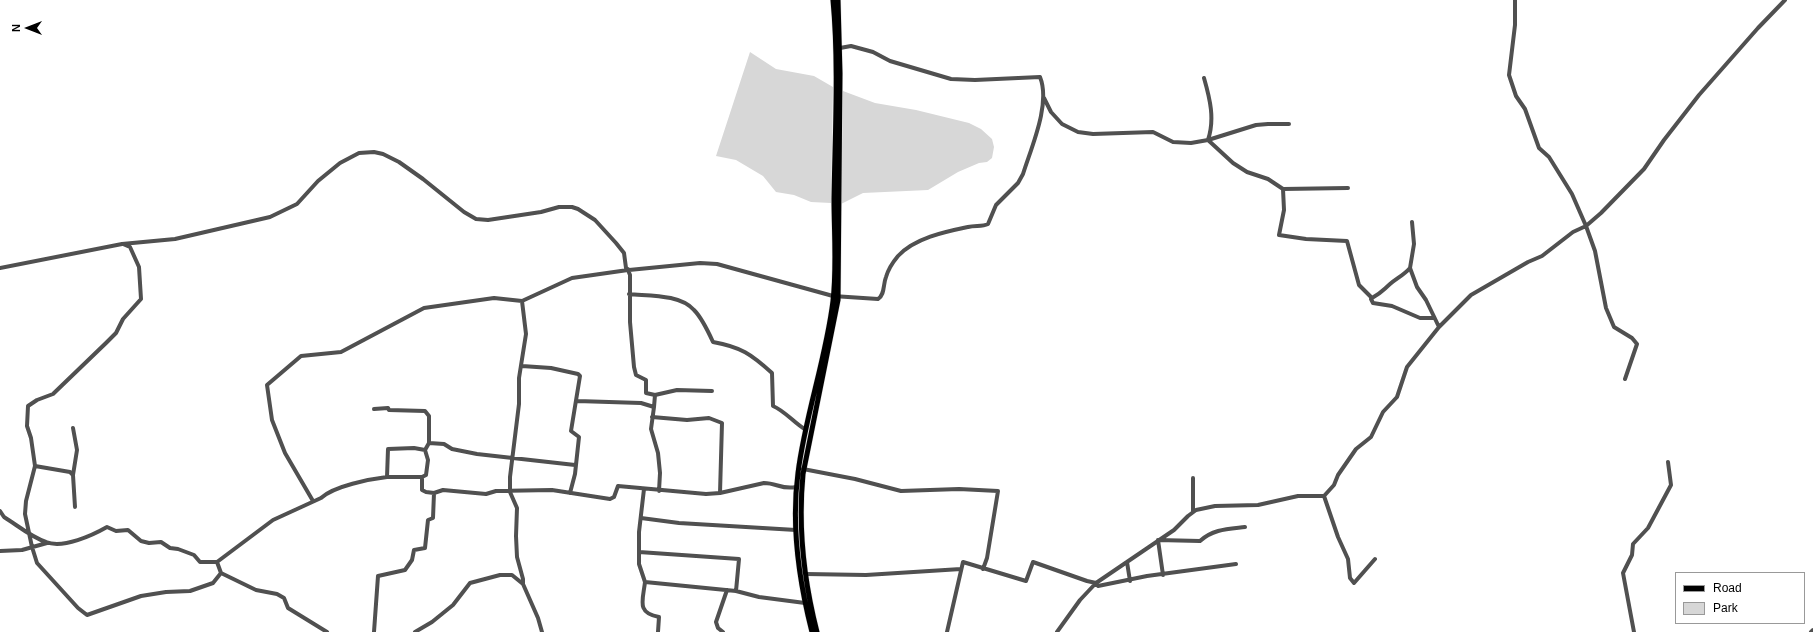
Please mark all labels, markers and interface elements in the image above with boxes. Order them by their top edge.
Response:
north arrow [8,8,48,48]
text: N [10,24,22,32]
legend [1675,572,1805,624]
text: Road [1713,581,1742,595]
text: Park [1713,601,1738,615]

